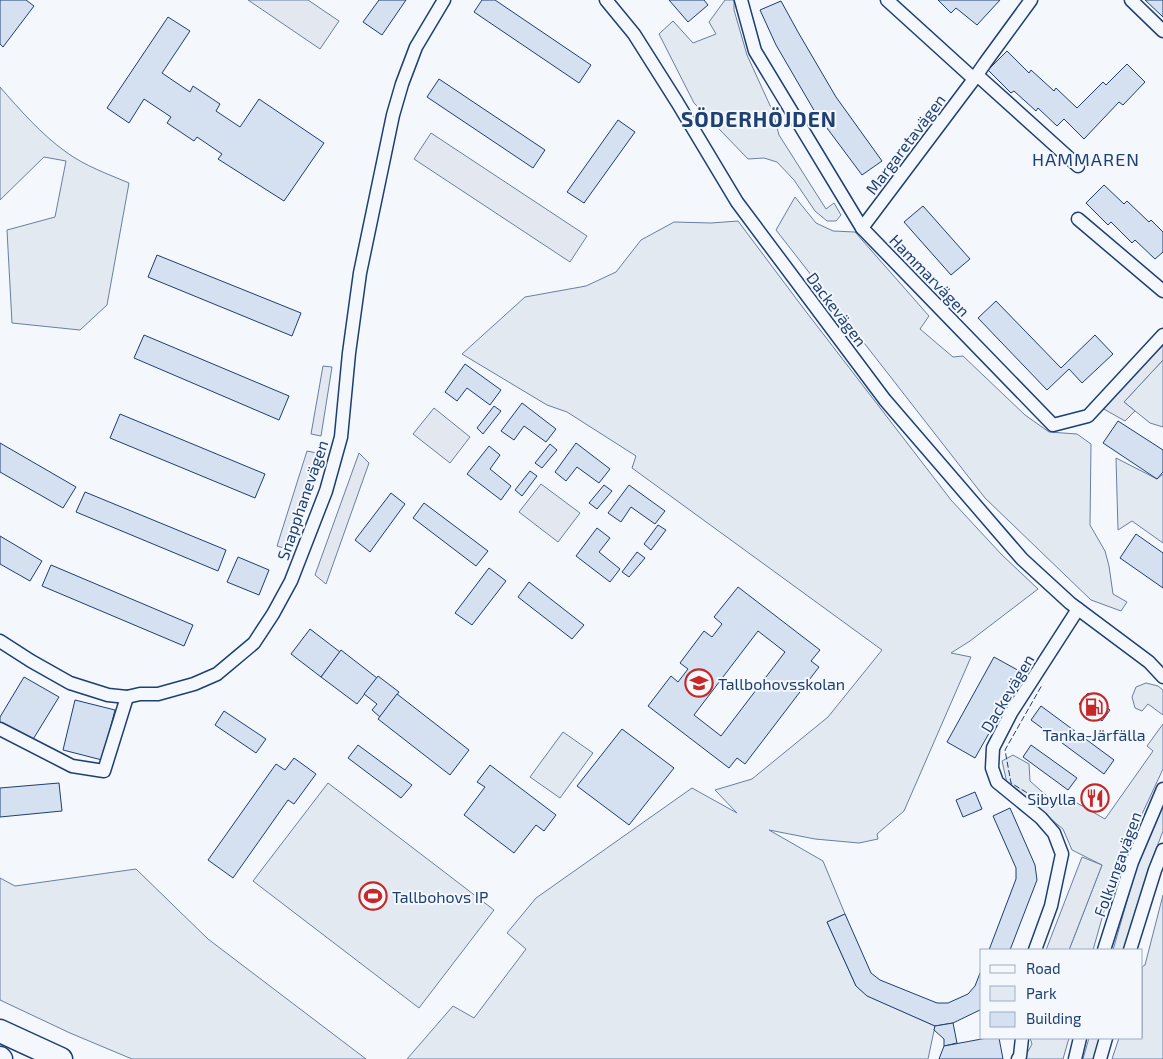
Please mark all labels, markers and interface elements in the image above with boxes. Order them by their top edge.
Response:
street label: Margaretavägen [861,90,949,198]
district label: SÖDERHÖJDEN [681,106,837,131]
district label: HAMMAREN [1032,148,1140,170]
street label: Hammarvägen [886,230,974,320]
street label: Dackevägen [803,268,871,350]
street label: Snapphanevägen [273,438,331,562]
street label: Dackevägen [976,651,1038,735]
school or university icon: Tallbohovsskolan [684,668,714,698]
place label: Tallbohovsskolan [718,674,845,693]
fuel station icon: Tanka-Järfälla [1079,692,1109,722]
place label: Tanka-Järfälla [1042,725,1146,744]
restaurant icon: Sibylla [1080,783,1110,813]
place label: Sibylla [1027,789,1076,808]
street label: Folkungavägen [1089,809,1145,919]
sports icon: Tallbohovs IP [358,881,388,911]
place label: Tallbohovs IP [392,887,488,906]
legend [980,949,1143,1039]
text: Road [1026,959,1061,977]
text: Park [1026,984,1057,1002]
text: Building [1026,1009,1082,1027]

